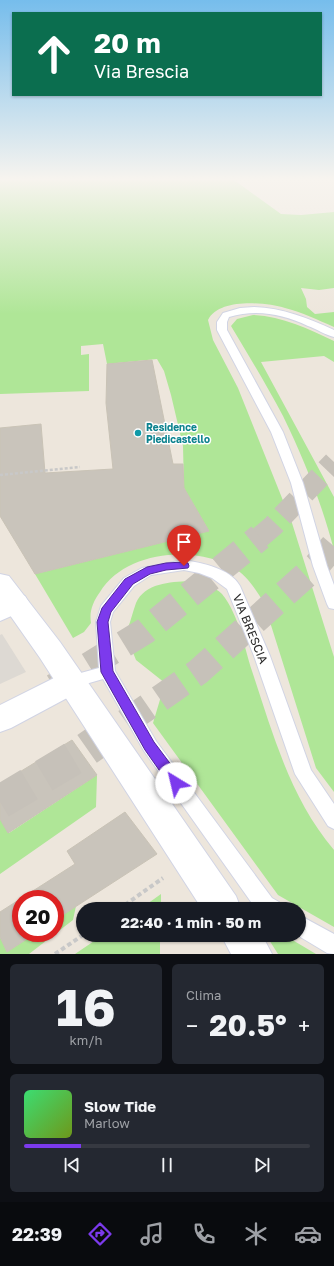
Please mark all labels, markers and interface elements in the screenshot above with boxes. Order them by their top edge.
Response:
text: 20 m [94,26,161,59]
icon: ahead [28,28,80,80]
text: Via Brescia [94,60,189,82]
place label: Residence Piedicastello [146,421,210,445]
marker: Residence Piedicastello [133,428,143,438]
pin [167,525,201,566]
icon: arrive [173,531,195,553]
street label: VIA BRESCIA [230,592,271,666]
position arrow [155,762,197,804]
speed limit sign: 20 [12,890,64,942]
text: 22:40 · 1 min · 50 m [121,913,261,931]
text: 16 [56,975,116,1037]
text: Clima [186,987,221,1003]
text: 20.5° [209,1007,287,1043]
text: − [186,1012,198,1039]
text: + [298,1012,310,1039]
text: km/h [69,1032,103,1048]
text: Slow Tide [84,1097,156,1115]
text: Marlow [84,1115,130,1131]
icon: previous [61,1154,83,1176]
icon: pause [156,1154,178,1176]
icon: next [251,1154,273,1176]
icon: directions [86,1220,114,1248]
icon: music [138,1220,166,1248]
icon: phone [190,1220,218,1248]
icon: climate [242,1220,270,1248]
icon: car [294,1220,322,1248]
text: 22:39 [12,1223,62,1245]

